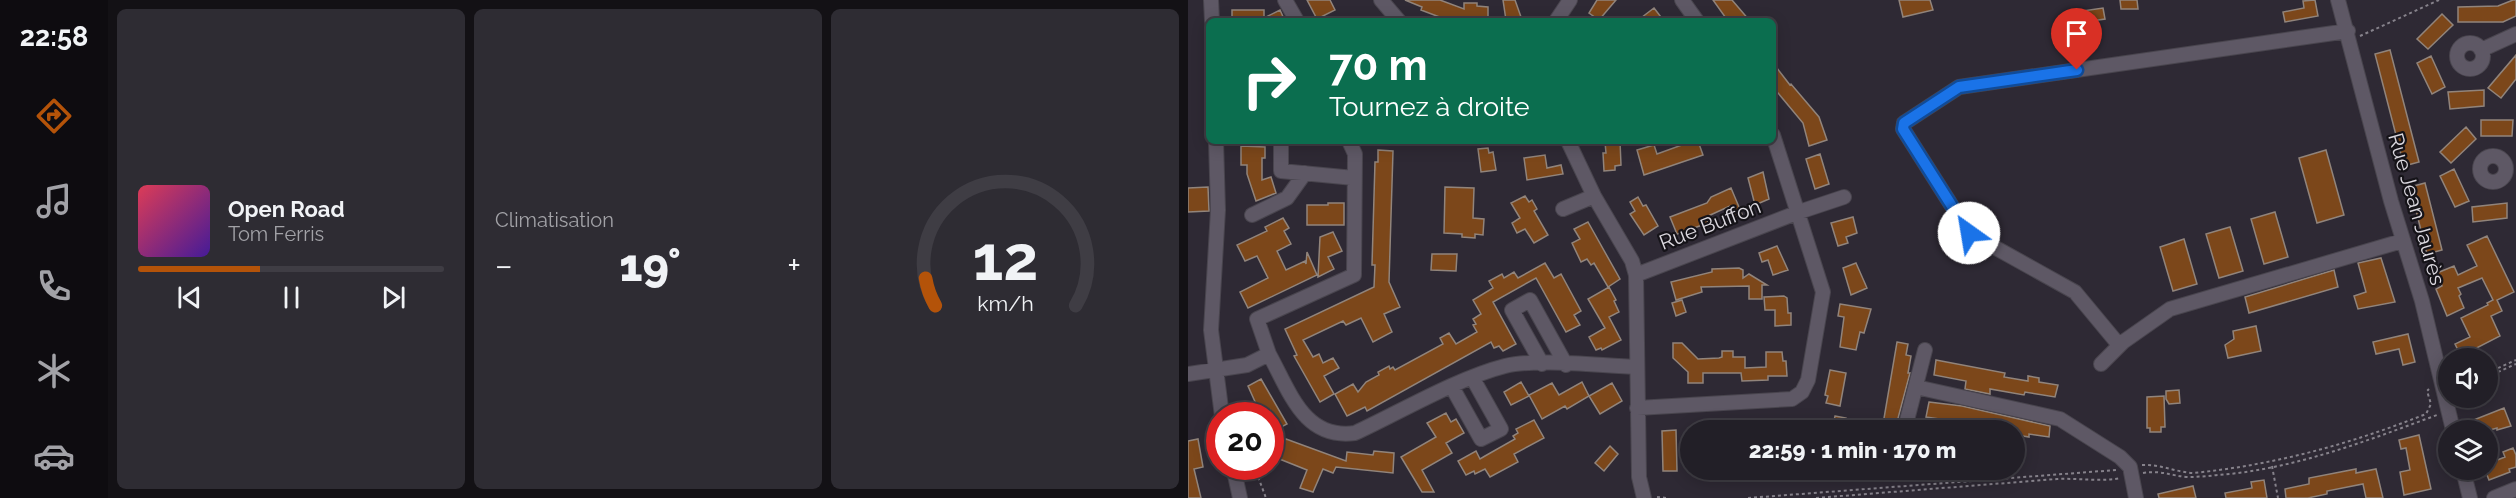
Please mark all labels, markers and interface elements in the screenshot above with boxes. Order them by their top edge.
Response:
pin [2051,8,2102,70]
icon: arrive [2060,17,2093,50]
text: 22:58 [20,21,88,52]
text: 70 m [1329,41,1428,90]
icon: right [1230,42,1308,120]
text: Tournez à droite [1329,91,1530,122]
icon: directions [33,95,75,137]
street label: Rue Jean Jaurès [2383,130,2451,288]
icon: music [33,180,75,222]
street label: Rue Buffon [1656,193,1764,255]
text: Open Road [228,196,345,222]
position arrow [1937,201,2001,265]
text: Climatisation [495,208,614,232]
text: 12 [972,221,1038,295]
text: Tom Ferris [228,222,324,246]
text: 19° [619,239,681,292]
text: − [495,246,513,285]
text: + [787,246,801,285]
icon: phone [33,265,75,307]
icon: previous [173,281,206,314]
icon: pause [275,281,308,314]
icon: next [377,281,410,314]
text: km/h [977,291,1033,316]
map controls [2438,348,2498,480]
button: sound [2438,348,2498,408]
icon: climate [33,350,75,392]
speed limit sign: 20 [1206,402,1284,480]
button: layers [2438,420,2498,480]
icon: car [33,435,75,477]
text: 22:59 · 1 min · 170 m [1749,437,1956,463]

